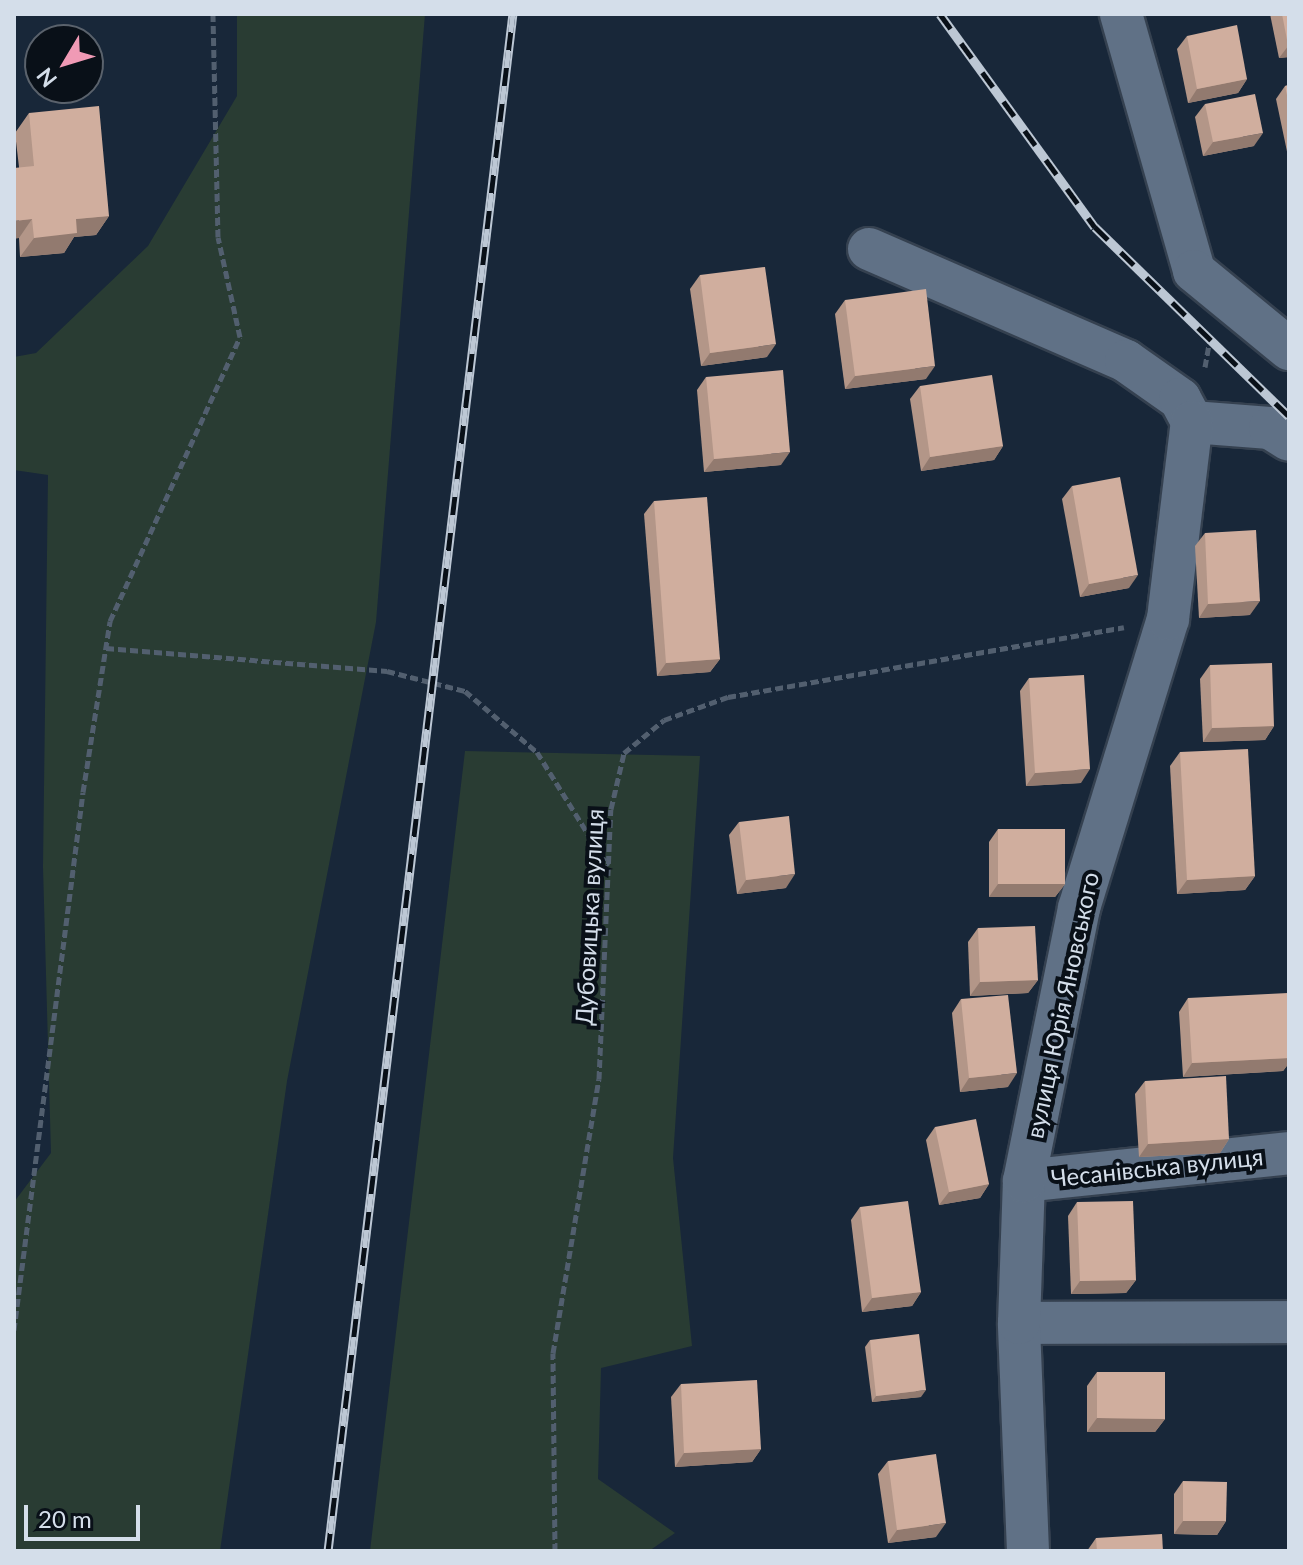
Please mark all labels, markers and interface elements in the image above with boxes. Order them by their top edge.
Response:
north arrow [24,24,104,104]
text: N [30,63,62,93]
street label: Дубовицька вулиця [569,808,609,1026]
street label: вулиця Юрія Яновського [1020,869,1104,1141]
street label: Чесанівська вулиця [1049,1142,1265,1192]
scale bar [28,1489,144,1539]
text: 20 m [38,1504,92,1533]

